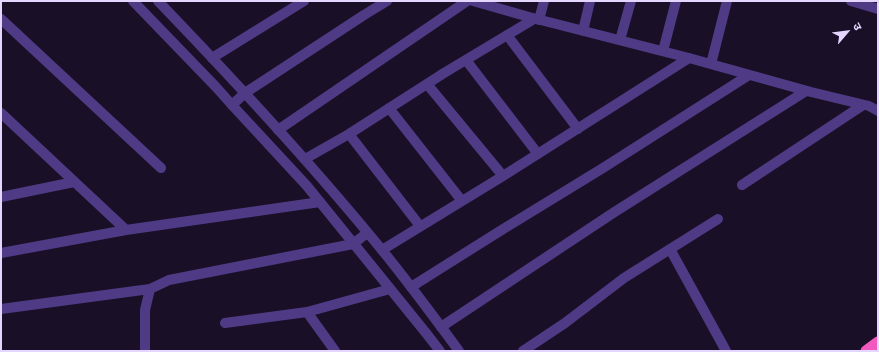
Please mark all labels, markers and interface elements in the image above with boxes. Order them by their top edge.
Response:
north arrow [827,12,867,52]
text: उ [850,20,865,32]

